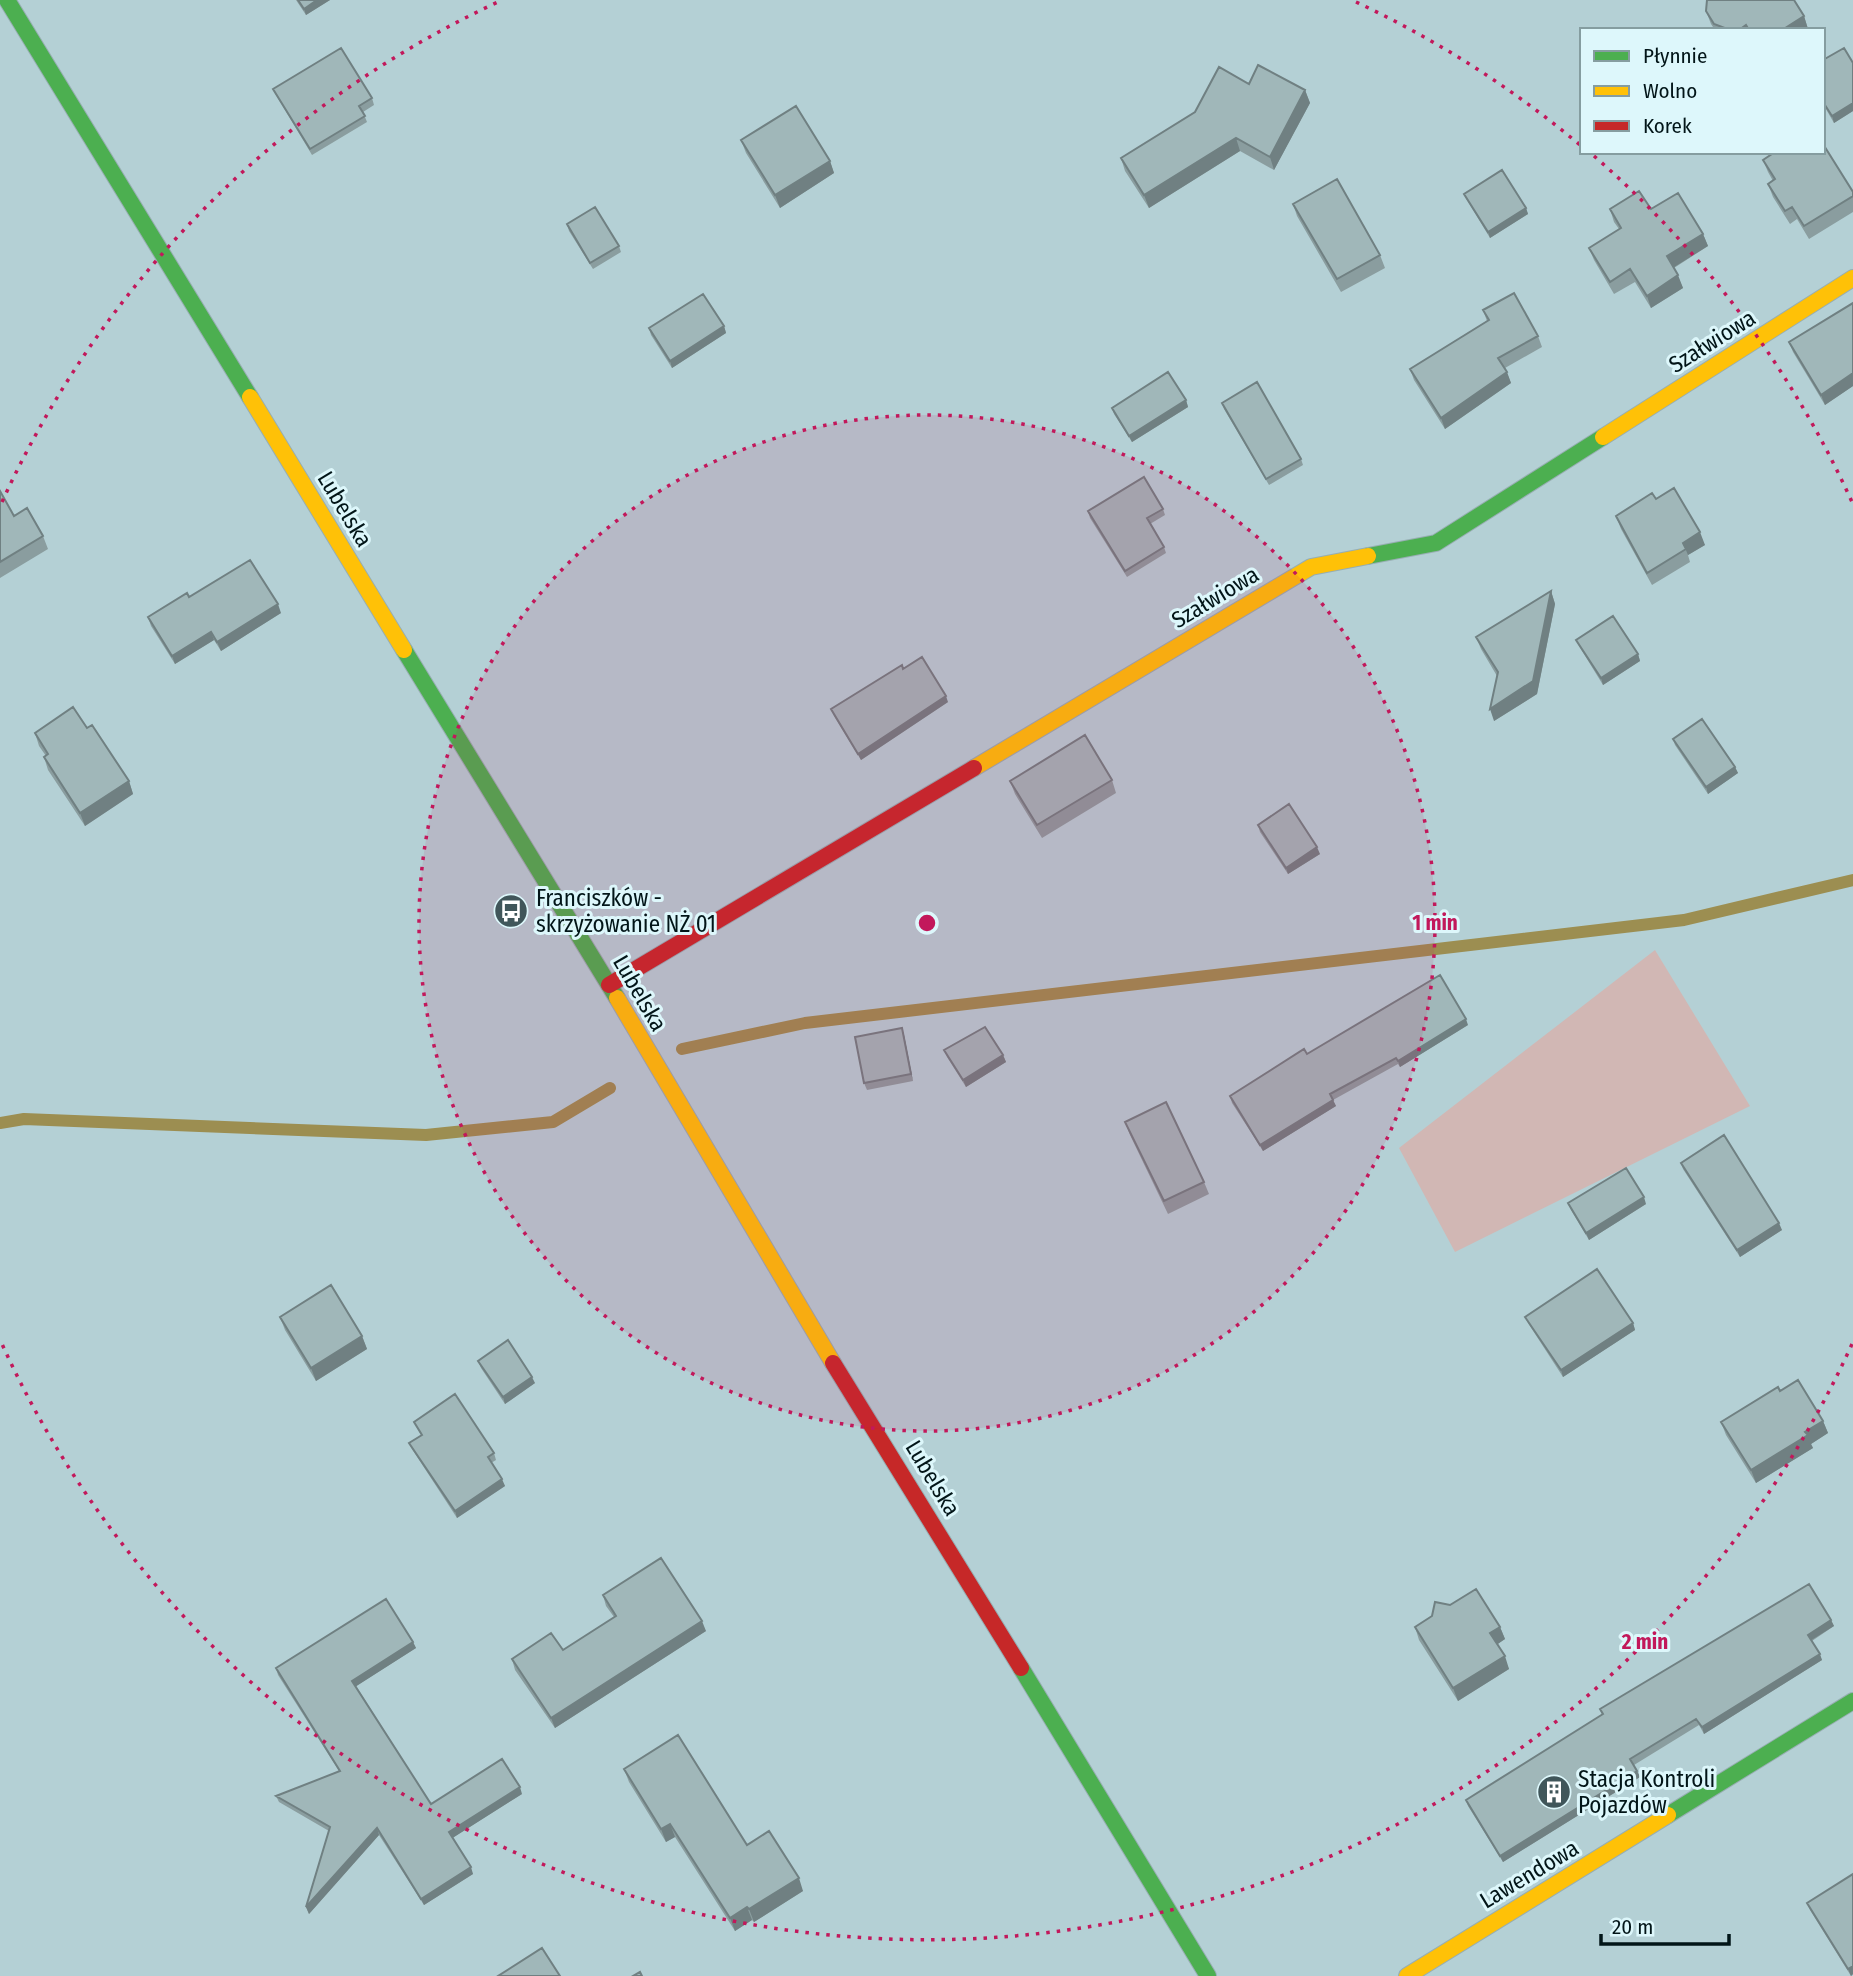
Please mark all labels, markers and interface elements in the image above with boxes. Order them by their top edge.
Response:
legend [1580,28,1825,154]
text: Płynnie [1643,43,1707,69]
text: Wolno [1643,78,1697,104]
text: Korek [1643,113,1692,139]
street label: Szałwiowa [1664,303,1760,379]
street label: Lubelska [312,466,378,552]
street label: Szałwiowa [1166,560,1264,634]
place label: Franciszków - skrzyżowanie NŻ 01 [536,884,716,938]
bus stop icon: Franciszków - skrzyżowanie NŻ 01 [492,892,530,930]
text: 1 min [1412,910,1458,936]
centre of rings [915,911,939,935]
street label: Lubelska [607,950,673,1036]
street label: Lubelska [900,1435,966,1521]
text: 2 min [1621,1629,1668,1655]
place label: Stacja Kontroli Pojazdów [1578,1765,1715,1819]
building icon: Stacja Kontroli Pojazdów [1535,1773,1573,1811]
street label: Lawendowa [1475,1834,1583,1914]
scale bar [1601,1902,1729,1946]
text: 20 m [1612,1914,1653,1940]

